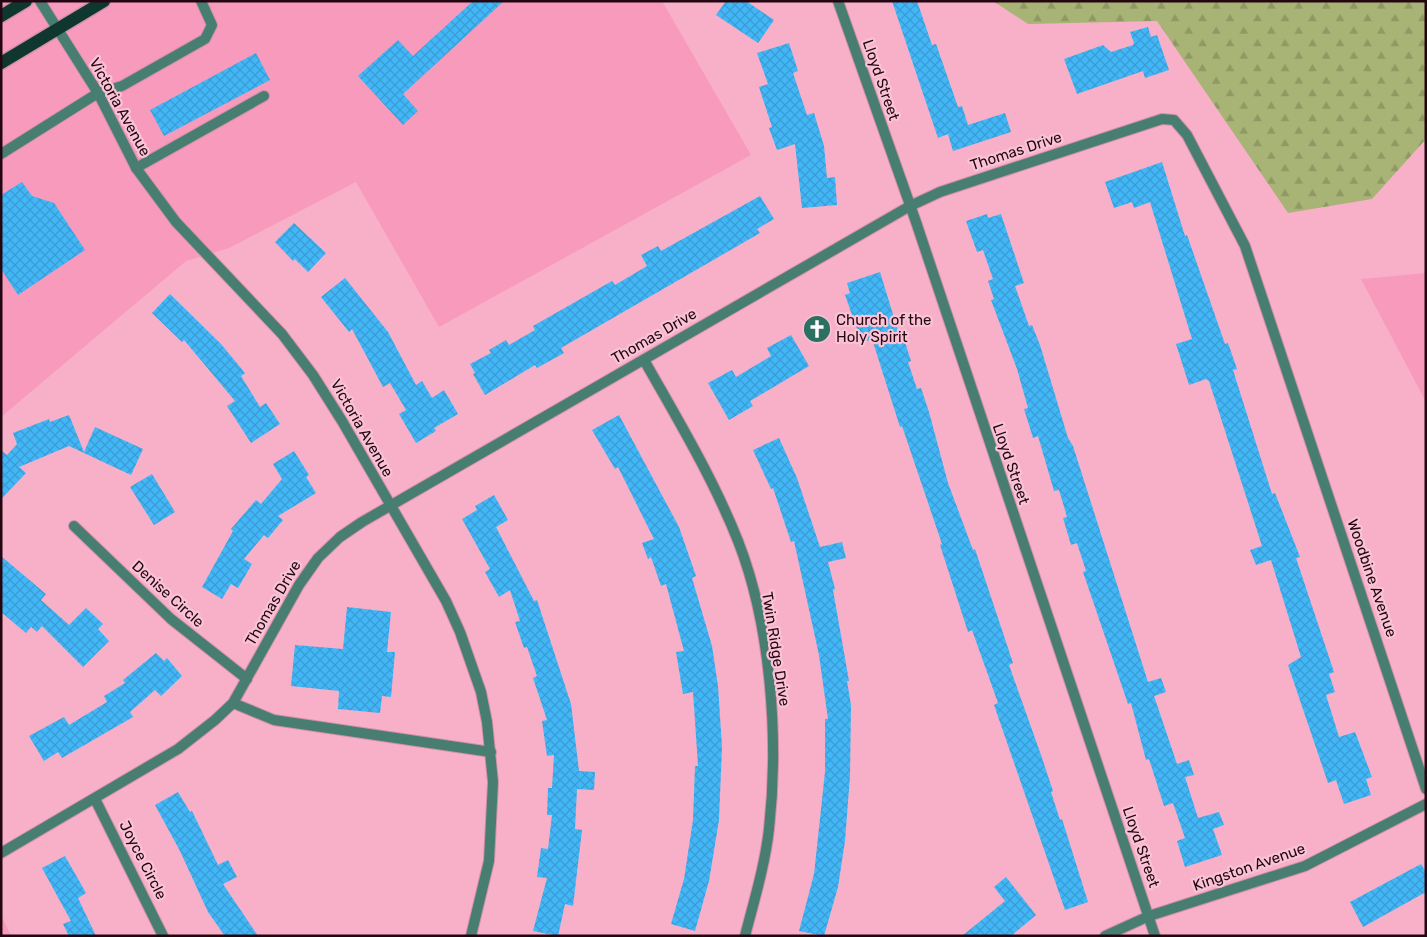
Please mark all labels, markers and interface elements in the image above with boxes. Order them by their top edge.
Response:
street label: Lloyd Street [859,37,903,123]
street label: Victoria Avenue [86,55,154,159]
street label: Thomas Drive [968,128,1064,174]
street label: Thomas Drive [608,304,700,368]
place label: Church of the Holy Spirit [836,311,932,346]
church icon: Church of the Holy Spirit [802,314,832,344]
street label: Victoria Avenue [327,376,397,480]
street label: Lloyd Street [989,421,1033,507]
street label: Woodbine Avenue [1343,517,1401,639]
street label: Denise Circle [128,557,208,631]
street label: Thomas Drive [241,557,305,649]
street label: Twin Ridge Drive [758,591,794,707]
street label: Lloyd Street [1119,804,1163,890]
street label: Joyce Circle [116,818,170,902]
street label: Kingston Avenue [1190,839,1308,895]

